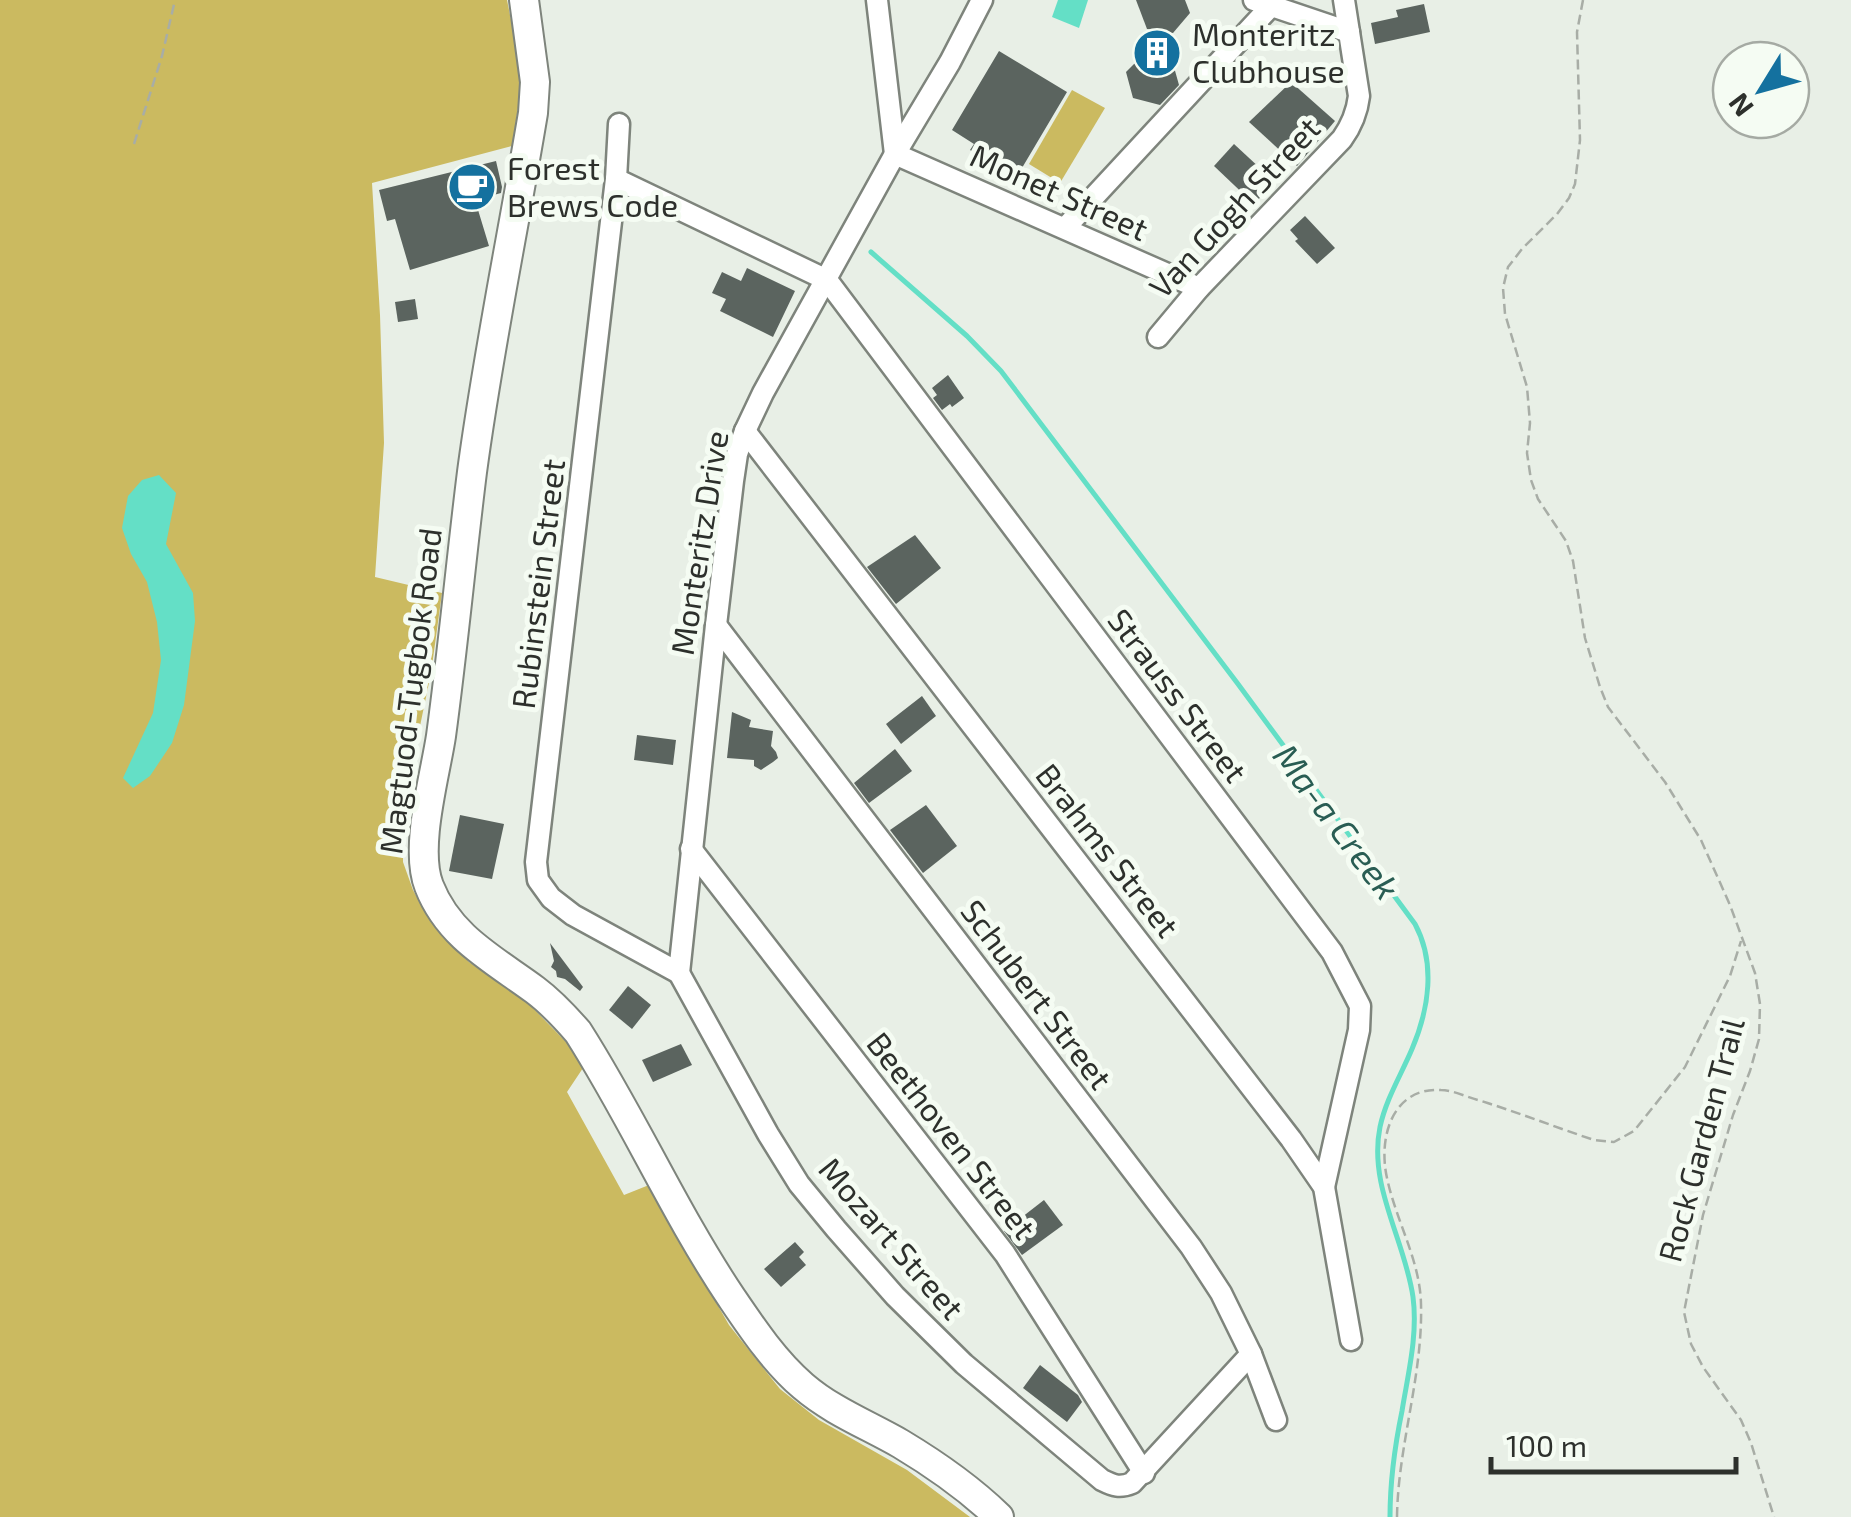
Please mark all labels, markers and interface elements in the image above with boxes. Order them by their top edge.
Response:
place label: Monteritz Clubhouse [1192,14,1345,89]
building icon: Monteritz Clubhouse [1131,27,1183,79]
north arrow [1711,40,1811,140]
text: N [1721,87,1760,124]
street label: Van Gogh Street [1140,109,1327,305]
street label: Monet Street [965,135,1154,247]
place label: Forest Brews Code [507,148,678,223]
cafe icon: Forest Brews Code [446,161,498,213]
street label: Monteritz Drive [662,428,735,658]
street label: Rubinstein Street [503,457,571,711]
street label: Magtuod-Tugbok Road [370,526,448,856]
street label: Strauss Street [1101,601,1256,789]
water label: Ma-a Creek [1266,735,1410,907]
street label: Brahms Street [1029,756,1188,944]
street label: Schubert Street [954,892,1121,1096]
street label: Rock Garden Trail [1649,1013,1751,1265]
street label: Beethoven Street [860,1024,1045,1246]
street label: Mozart Street [812,1149,973,1326]
scale bar [1491,1412,1736,1474]
text: 100 m [1506,1427,1587,1463]

